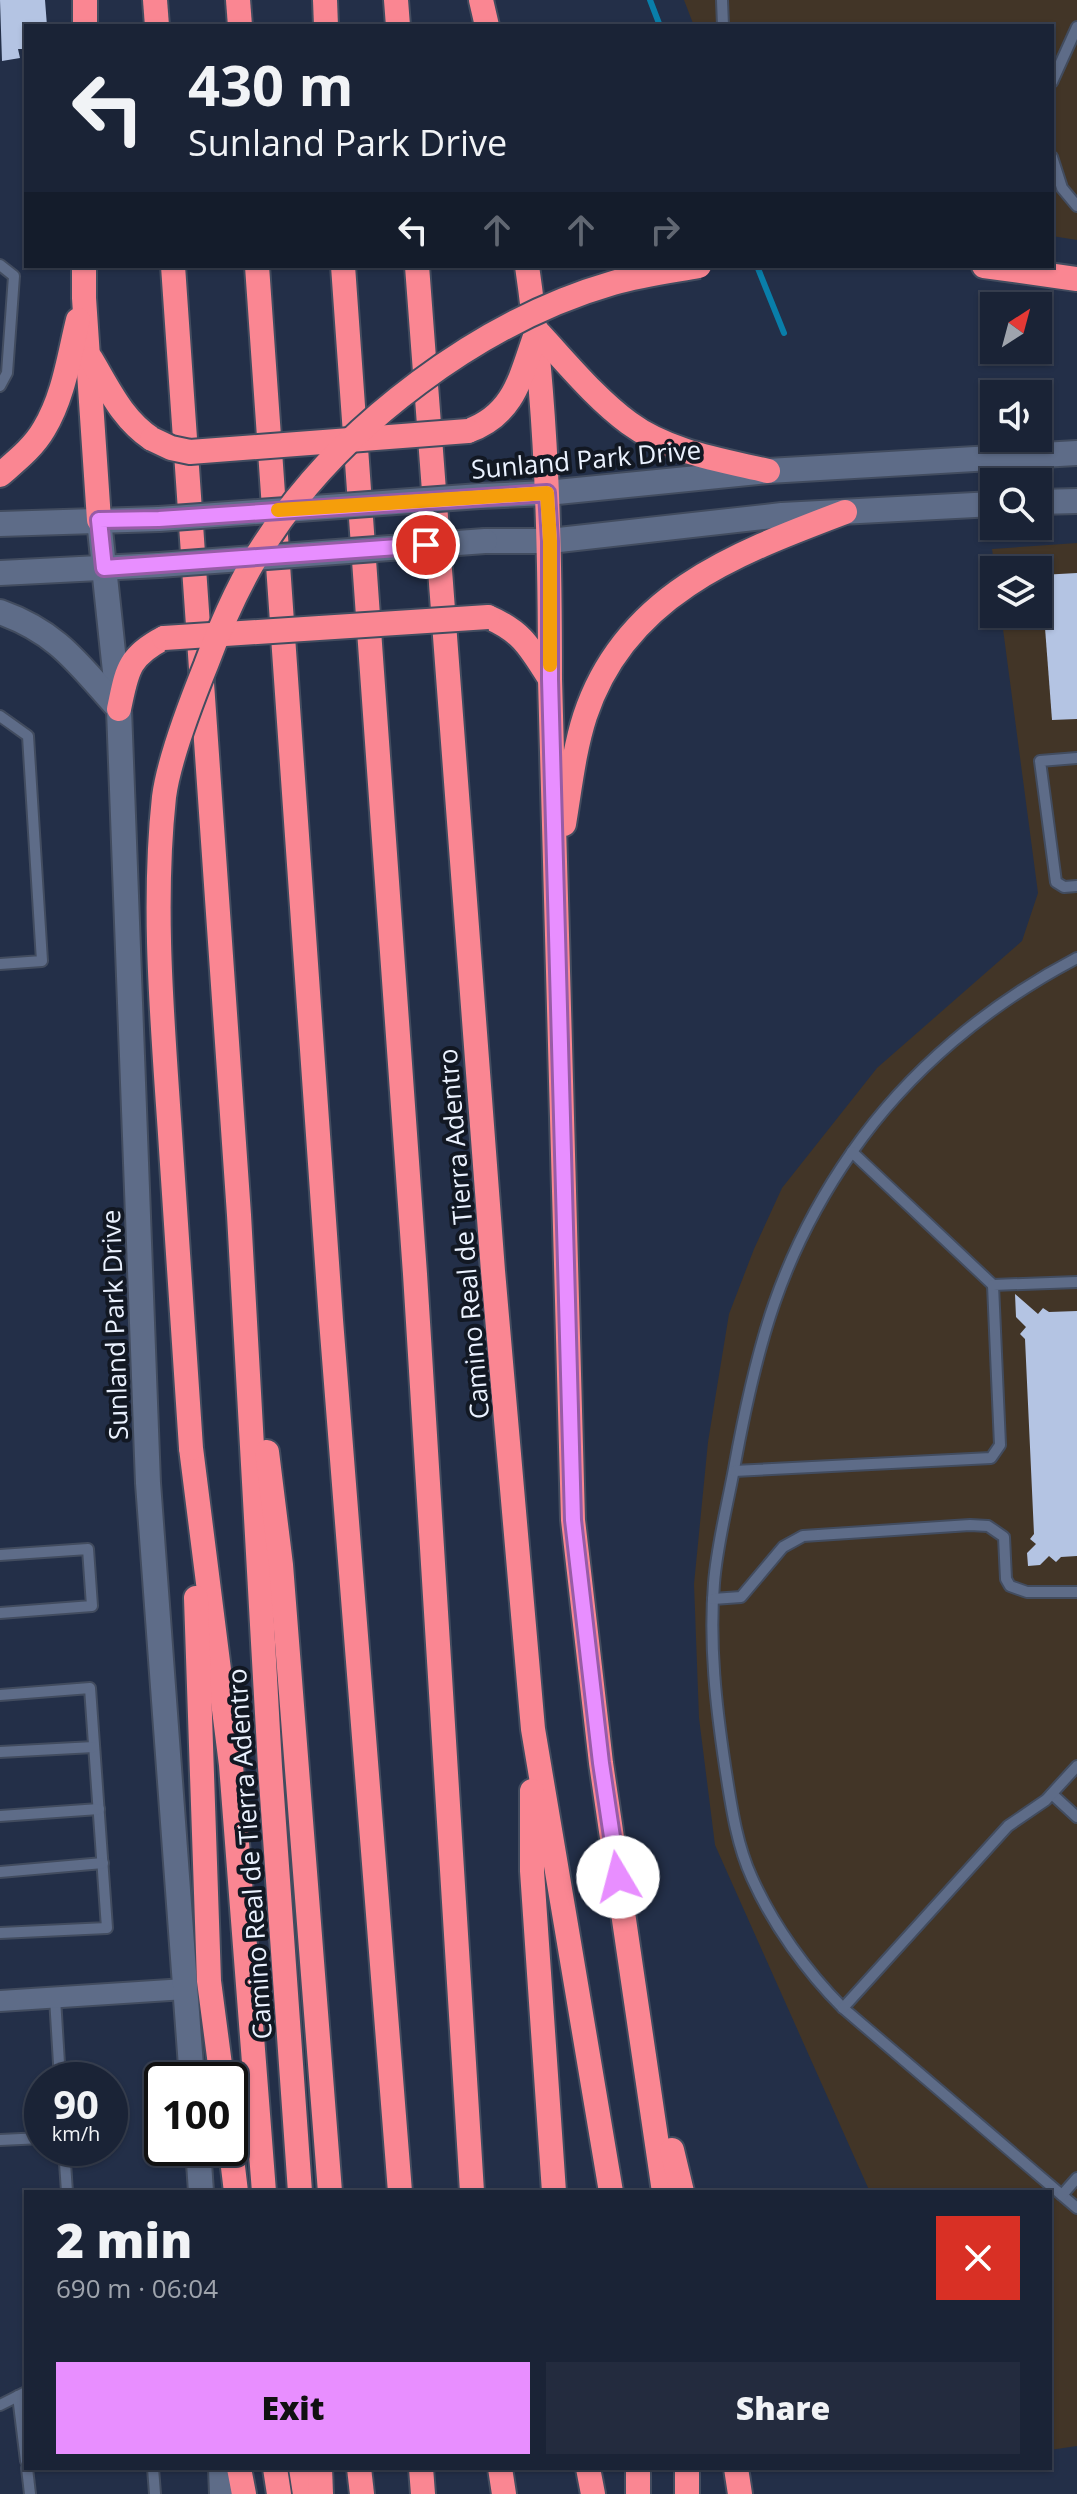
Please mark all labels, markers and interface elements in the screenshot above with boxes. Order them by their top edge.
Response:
text: 430 m [188,46,354,122]
icon: left [56,56,160,160]
text: Sunland Park Drive [188,118,507,167]
icon: left [391,208,435,252]
icon: ahead [475,208,519,252]
icon: ahead [559,208,603,252]
icon: right [643,208,687,252]
north arrow [980,292,1052,364]
map controls [980,292,1052,628]
button: sound [980,380,1052,452]
street label: Sunland Park Drive [470,431,702,487]
button: search [980,468,1052,540]
pin [392,511,460,579]
icon: arrive [404,523,448,567]
button: layers [980,556,1052,628]
street label: Camino Real de Tierra Adentro [429,1047,497,1421]
street label: Sunland Park Drive [92,1209,136,1441]
street label: Camino Real de Tierra Adentro [218,1667,280,2041]
position arrow [576,1835,660,1919]
speed limit sign: 100 [144,2062,248,2166]
text: 90 [53,2076,99,2131]
text: km/h [52,2120,100,2147]
text: 2 min [56,2207,192,2272]
button: close [936,2216,1020,2300]
text: 690 m · 06:04 [56,2270,218,2306]
button: Exit [56,2362,530,2454]
button: Share [546,2362,1020,2454]

